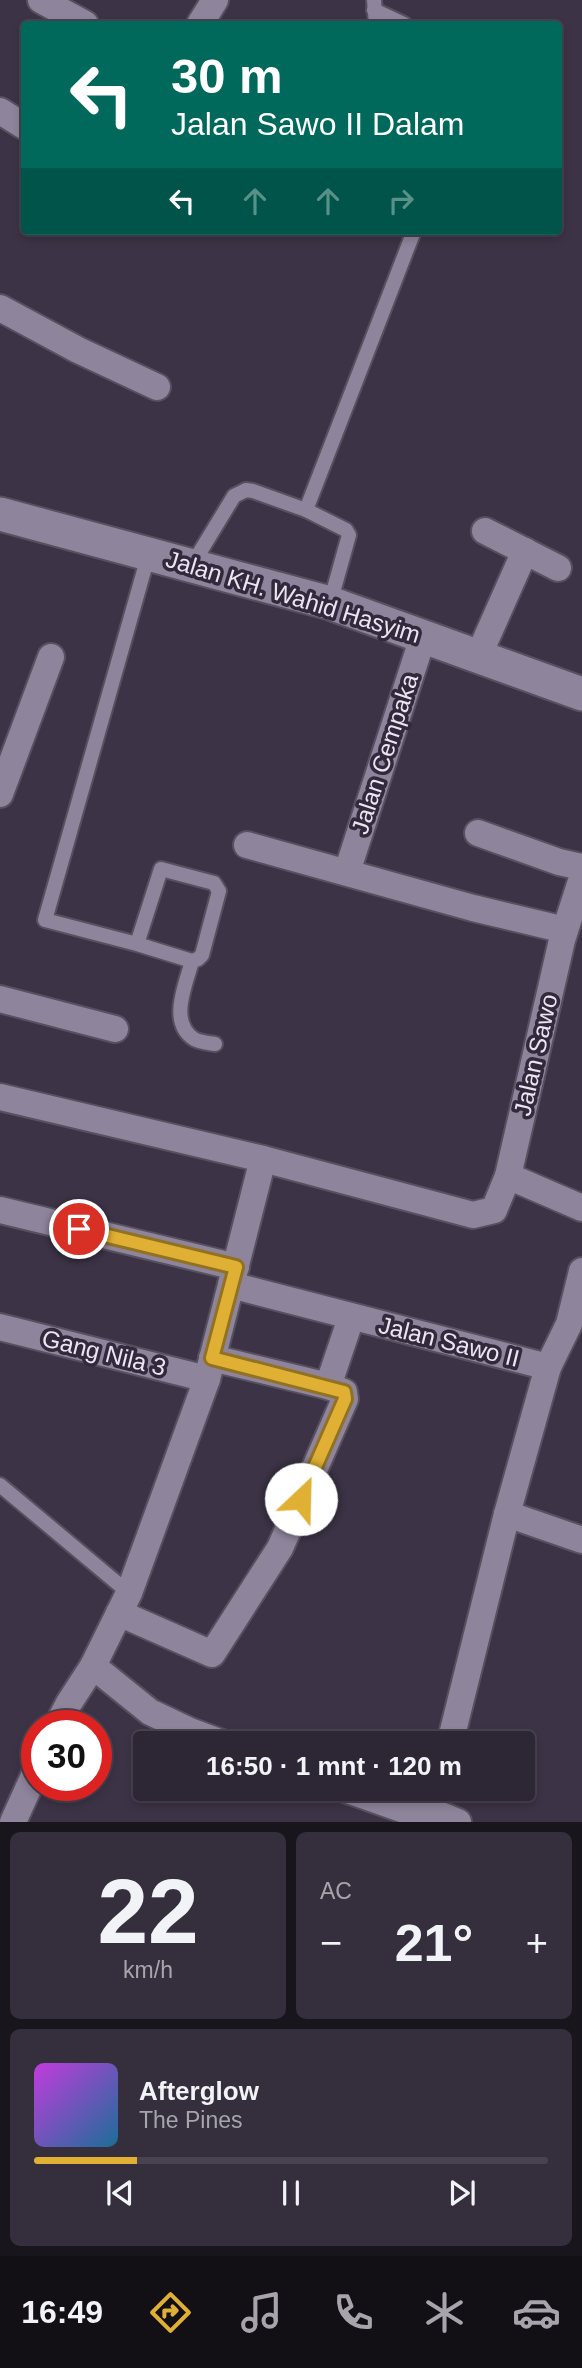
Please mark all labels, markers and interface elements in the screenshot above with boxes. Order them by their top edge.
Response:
icon: left [56,49,147,140]
text: 30 m [171,49,283,103]
text: Jalan Sawo II Dalam [171,106,464,142]
icon: left [163,182,201,220]
icon: ahead [236,182,274,220]
icon: ahead [309,182,347,220]
icon: right [382,182,420,220]
street label: Jalan KH. Wahid Hasyim [163,545,424,648]
street label: Jalan Cempaka [346,670,423,837]
street label: Jalan Sawo [508,991,563,1118]
pin [49,1199,109,1259]
icon: arrive [60,1210,98,1248]
street label: Jalan Sawo II [376,1311,522,1372]
street label: Gang Nila 3 [39,1324,169,1381]
position arrow [264,1462,338,1536]
speed limit sign: 30 [21,1710,112,1801]
text: 16:50 · 1 mnt · 120 m [206,1751,462,1781]
text: 22 [97,1861,199,1962]
text: AC [320,1878,352,1904]
text: 21° [395,1914,473,1972]
text: − [320,1922,342,1964]
text: + [526,1922,548,1964]
text: km/h [123,1957,173,1983]
text: Afterglow [139,2076,259,2106]
text: The Pines [139,2107,243,2133]
icon: previous [101,2174,139,2212]
icon: pause [272,2174,310,2212]
icon: next [443,2174,481,2212]
icon: directions [146,2288,195,2337]
icon: music [237,2288,286,2337]
icon: phone [329,2288,378,2337]
icon: climate [420,2288,469,2337]
icon: car [512,2288,561,2337]
text: 16:49 [21,2294,103,2330]

